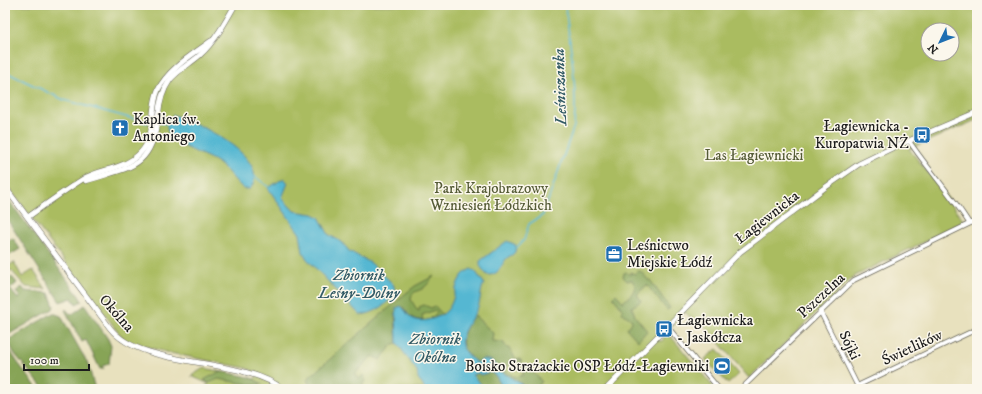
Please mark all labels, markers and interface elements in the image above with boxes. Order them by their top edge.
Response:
north arrow [920,22,960,62]
text: N [925,40,942,56]
water label: Leśniczanka [549,48,571,127]
place label: Kaplica św. Antoniego [133,110,200,146]
place label: Łagiewnicka - Kuropatwia NŻ [815,117,909,153]
church icon: Kaplica św. Antoniego [110,118,130,138]
bus stop icon: Łagiewnicka - Kuropatwia NŻ [912,125,932,145]
park label: Las Łagiewnicki [704,146,804,165]
park label: Park Krajobrazowy Wzniesień Łódzkich [429,179,552,215]
street label: Łagiewnicka [731,186,804,248]
place label: Leśnictwo Miejskie Łódź [627,236,713,272]
office icon: Leśnictwo Miejskie Łódź [604,244,624,264]
water label: Zbiornik Leśny-Dolny [317,265,401,303]
street label: Pszczelna [794,268,849,322]
street label: Okólna [95,291,139,337]
place label: Łagiewnicka - Jaskółcza [677,311,754,347]
bus stop icon: Łagiewnicka - Jaskółcza [654,319,674,339]
street label: Świetlików [878,324,946,370]
street label: Sójki [834,328,865,363]
water label: Zbiornik Okólna [408,329,461,367]
scale bar [24,346,89,372]
text: 100 m [30,353,59,368]
sports icon: Boisko Strażackie OSP Łódź-Łagiewniki [712,356,732,376]
place label: Boisko Strażackie OSP Łódź-Łagiewniki [465,357,709,376]

